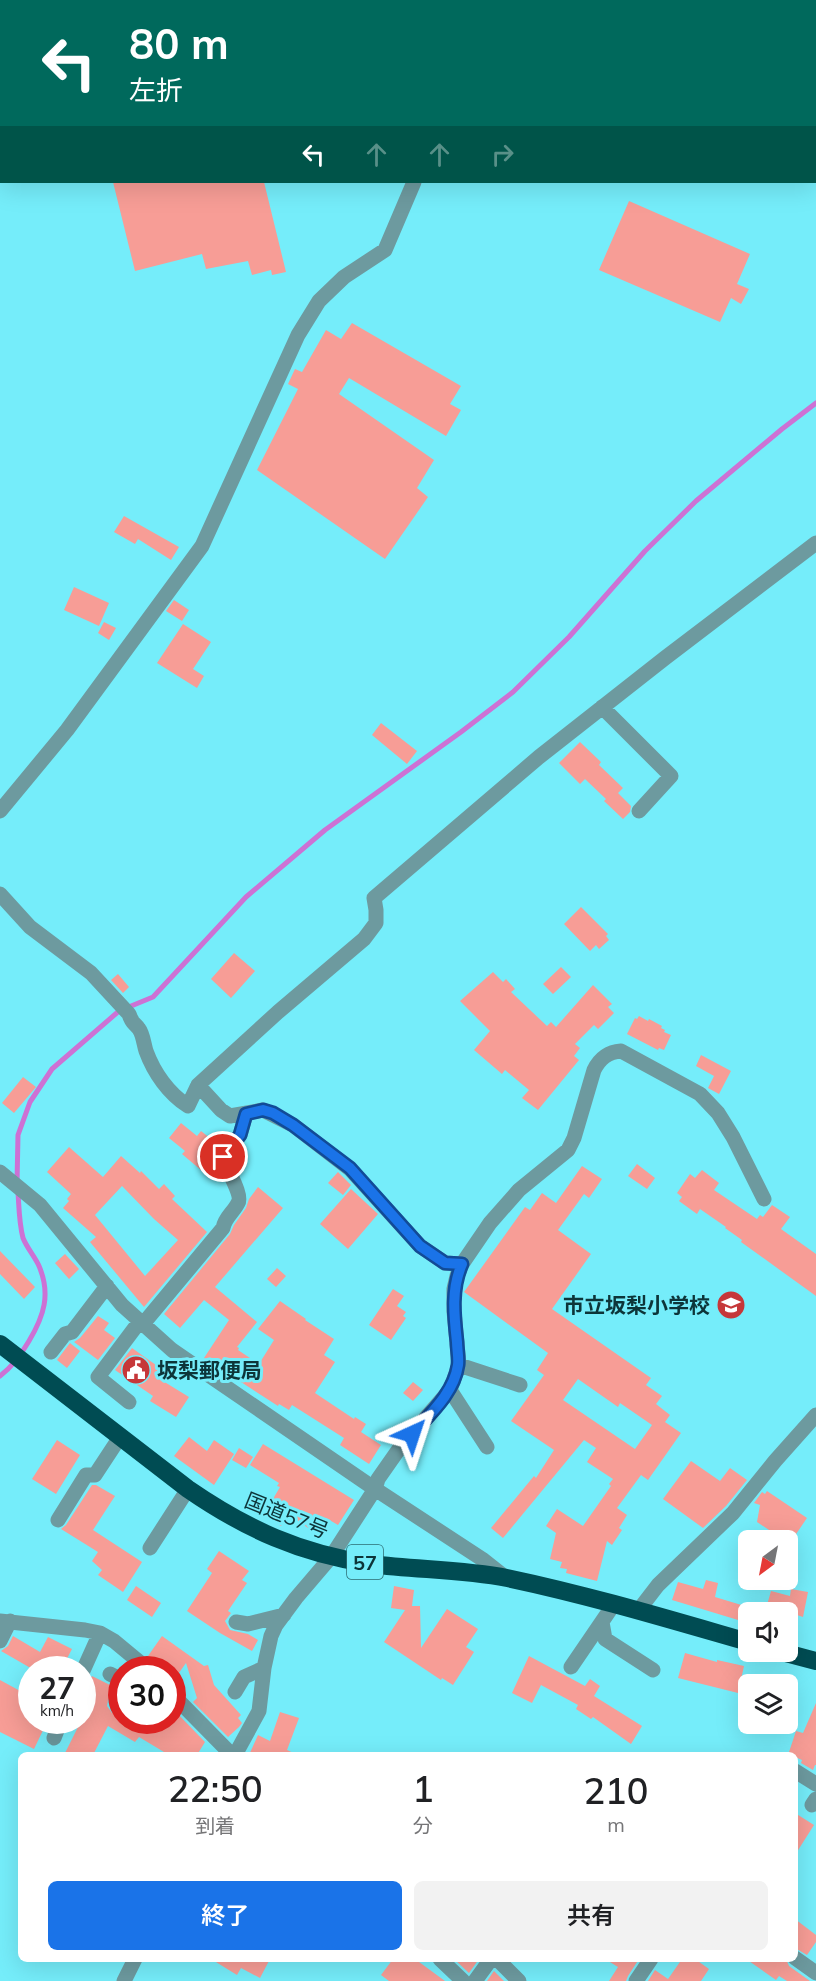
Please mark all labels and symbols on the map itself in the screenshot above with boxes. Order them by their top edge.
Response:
pin [197,1131,248,1182]
school or university icon: 市立坂梨小学校 [715,1289,747,1321]
place label: 市立坂梨小学校 [563,1292,710,1318]
public building icon: 坂梨郵便局 [120,1354,152,1386]
place label: 坂梨郵便局 [157,1357,262,1383]
position arrow [380,1402,444,1466]
street label: 国道57号 [241,1486,333,1544]
north arrow [738,1530,798,1590]
road number: 57 [347,1545,383,1579]
speed limit sign: 30 [108,1656,186,1734]

